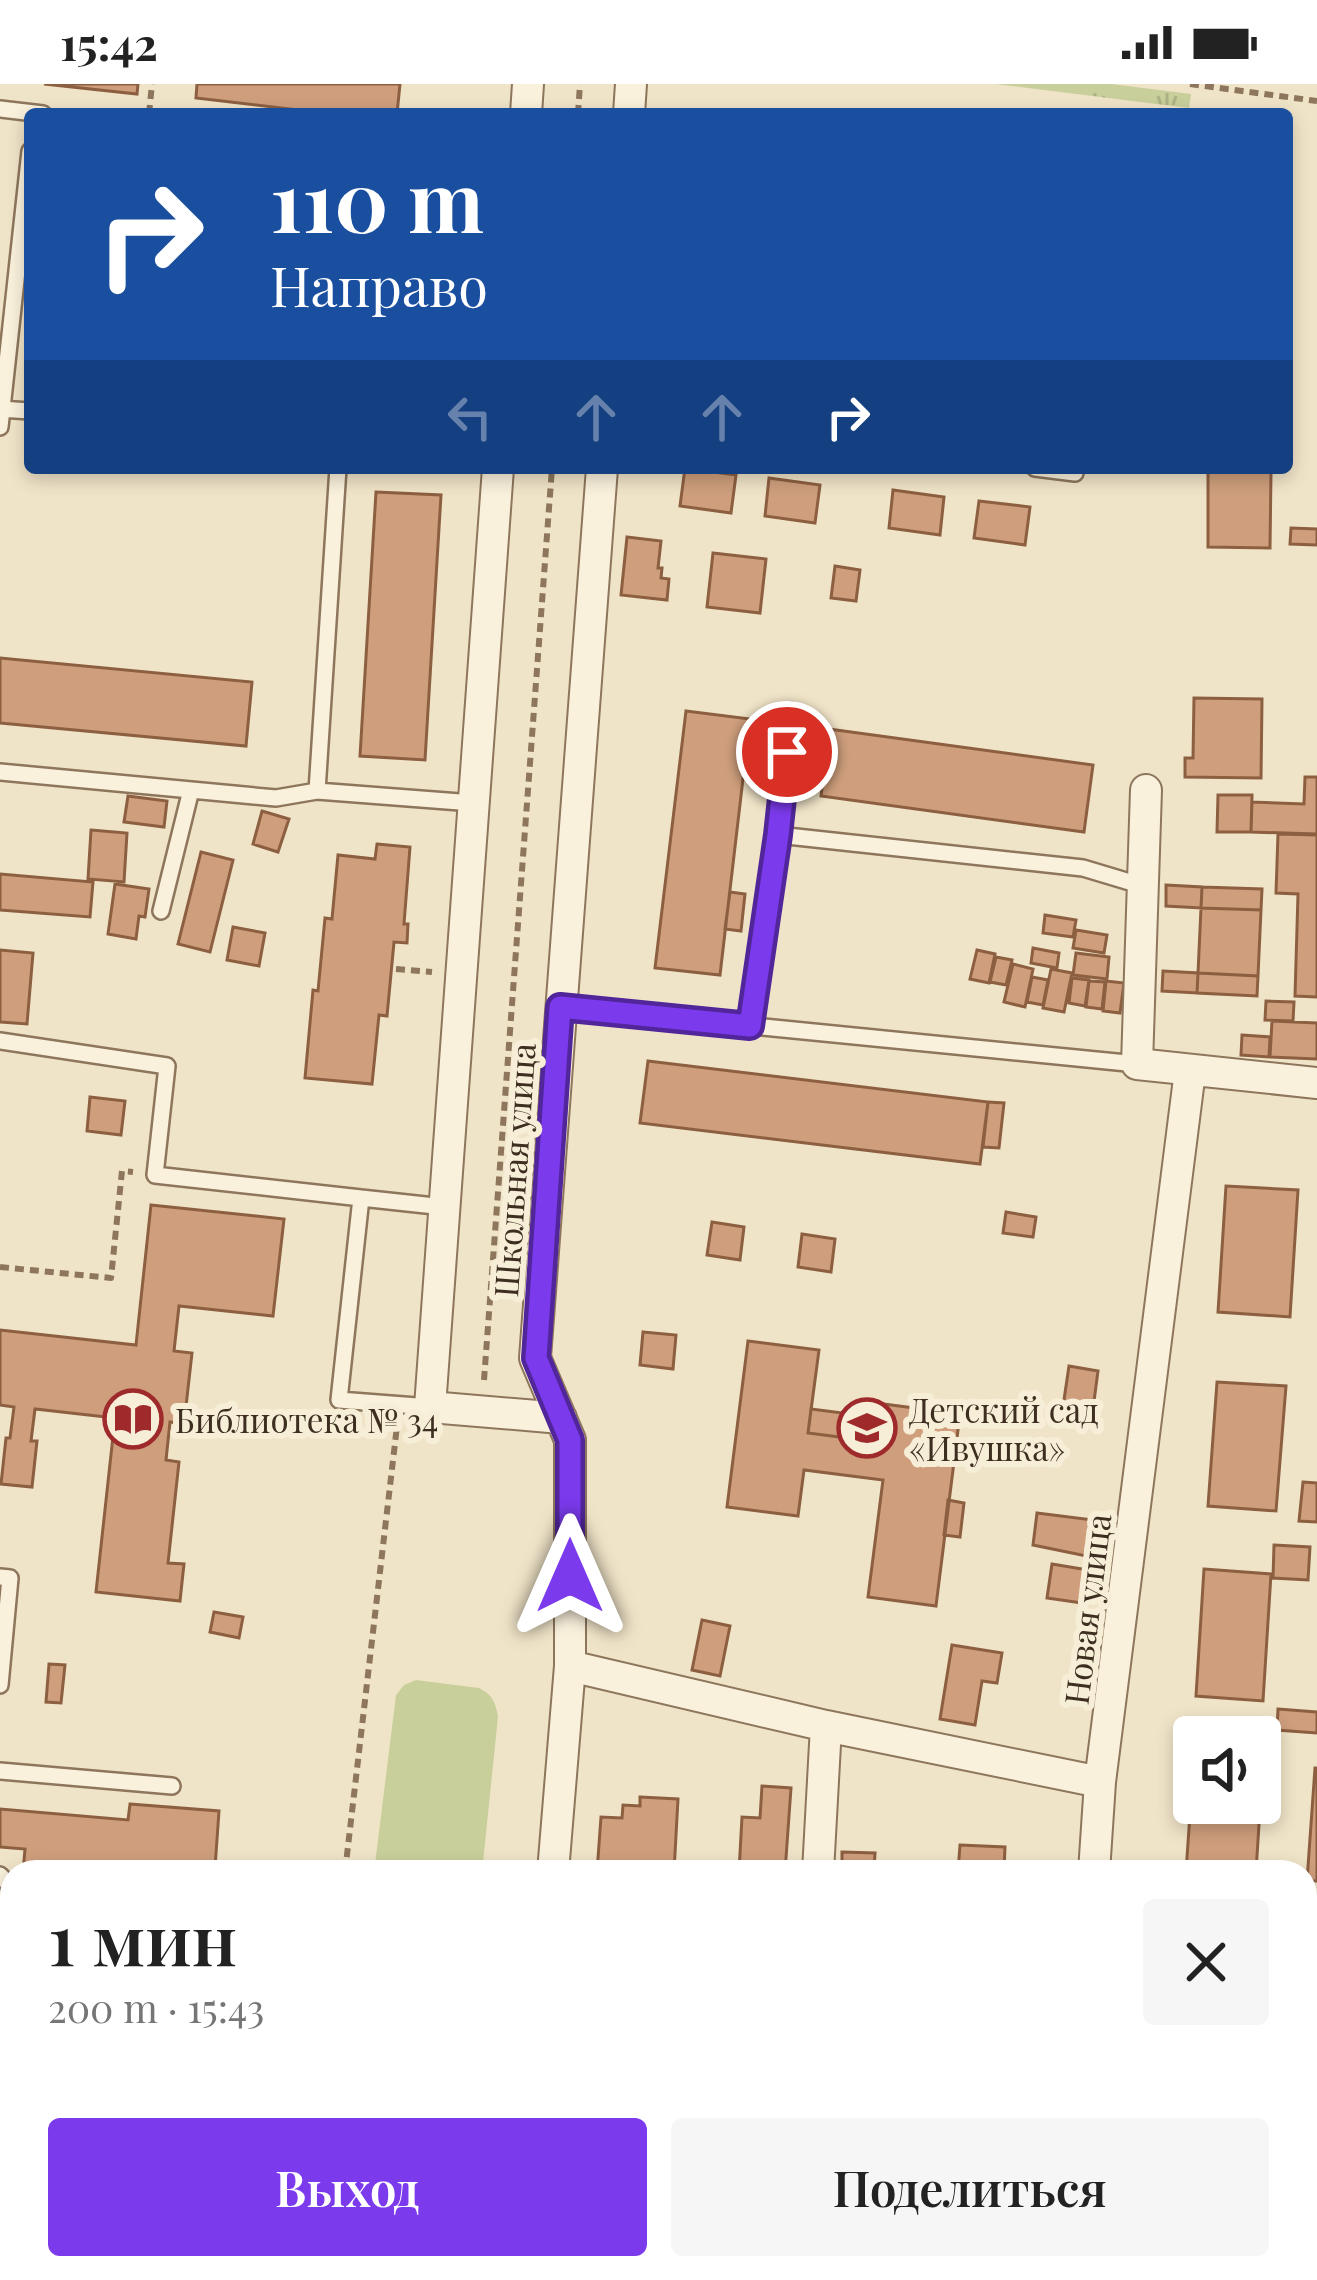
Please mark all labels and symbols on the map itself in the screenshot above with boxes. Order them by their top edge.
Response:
pin [736,701,838,803]
street label: Школьная улица [482,1041,544,1299]
place label: Детский сад «Ивушка» [909,1387,1098,1469]
library icon: Библиотека № 34 [102,1388,164,1450]
place label: Библиотека № 34 [175,1397,438,1441]
school or university icon: Детский сад «Ивушка» [836,1397,898,1459]
street label: Новая улица [1052,1510,1120,1707]
position arrow [507,1513,633,1639]

